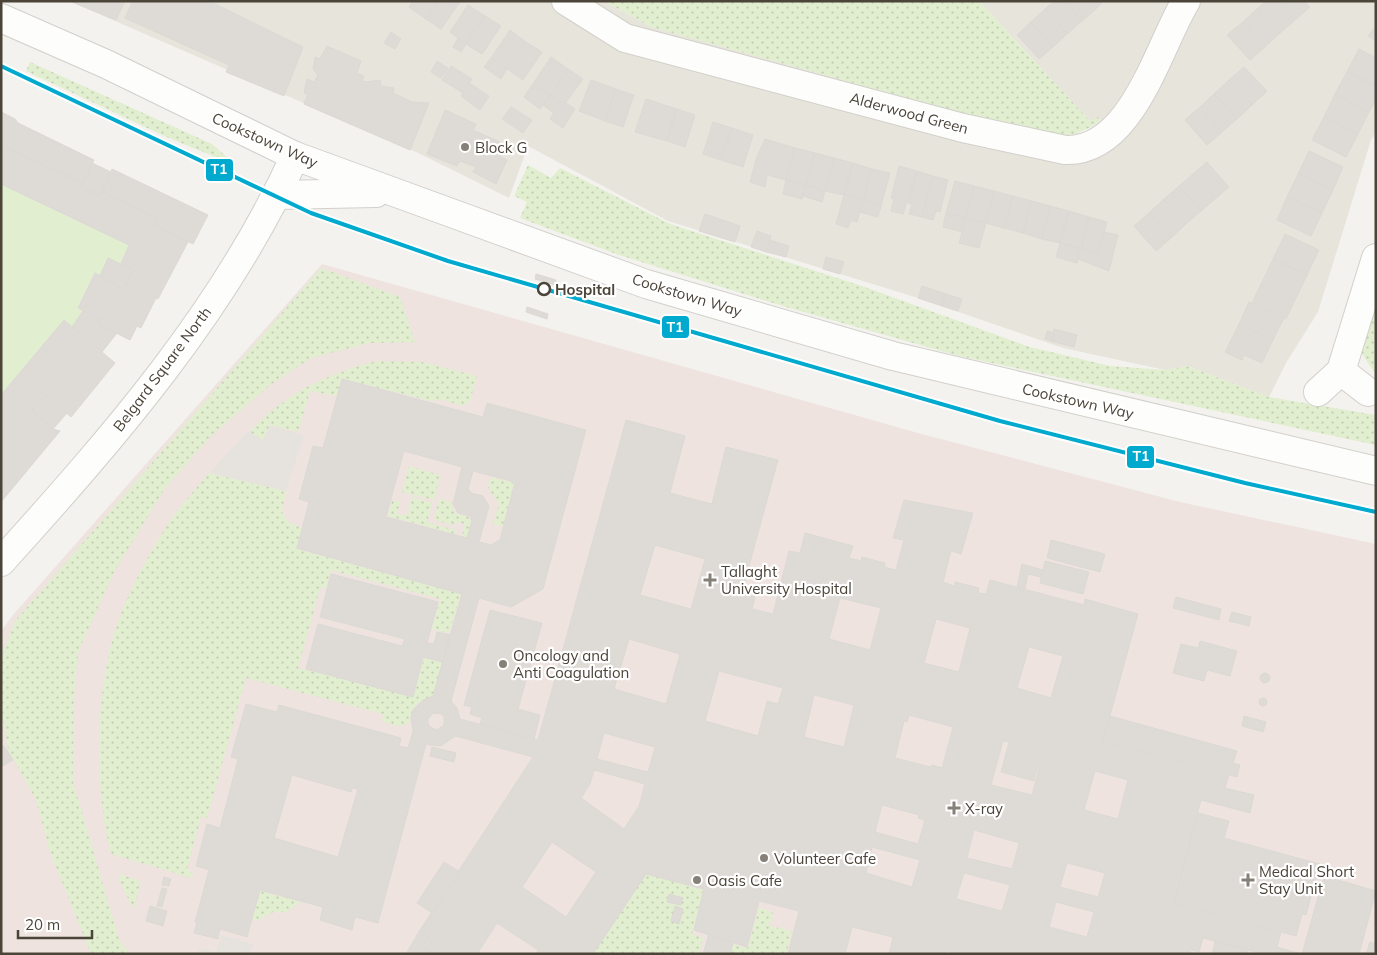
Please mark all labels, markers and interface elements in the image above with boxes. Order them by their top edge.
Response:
street label: Alderwood Green [848,88,970,138]
street label: Cookstown Way [209,108,321,172]
place label: Block G [475,138,527,157]
marker: Block G [459,141,471,153]
line badge: T1 [205,158,234,182]
text: T1 [210,160,228,178]
street label: Cookstown Way [630,269,744,321]
place label: Hospital [555,280,615,299]
marker: Hospital [537,282,551,296]
street label: Belgard Square North [109,303,215,435]
line badge: T1 [661,315,690,339]
text: T1 [666,318,684,336]
street label: Cookstown Way [1020,379,1136,423]
line badge: T1 [1126,445,1155,469]
text: T1 [1132,447,1150,465]
place label: Tallaght University Hospital [721,562,852,598]
marker: Tallaght University Hospital [703,573,717,587]
place label: Oncology and Anti Coagulation [513,646,629,682]
marker: Oncology and Anti Coagulation [497,658,509,670]
place label: X-ray [965,799,1003,818]
marker: X-ray [947,801,961,815]
place label: Volunteer Cafe [774,849,876,868]
marker: Volunteer Cafe [758,852,770,864]
place label: Medical Short Stay Unit [1259,862,1354,898]
place label: Oasis Cafe [707,871,782,890]
marker: Medical Short Stay Unit [1241,873,1255,887]
marker: Oasis Cafe [691,874,703,886]
scale bar [18,908,91,940]
text: 20 m [25,915,60,934]

